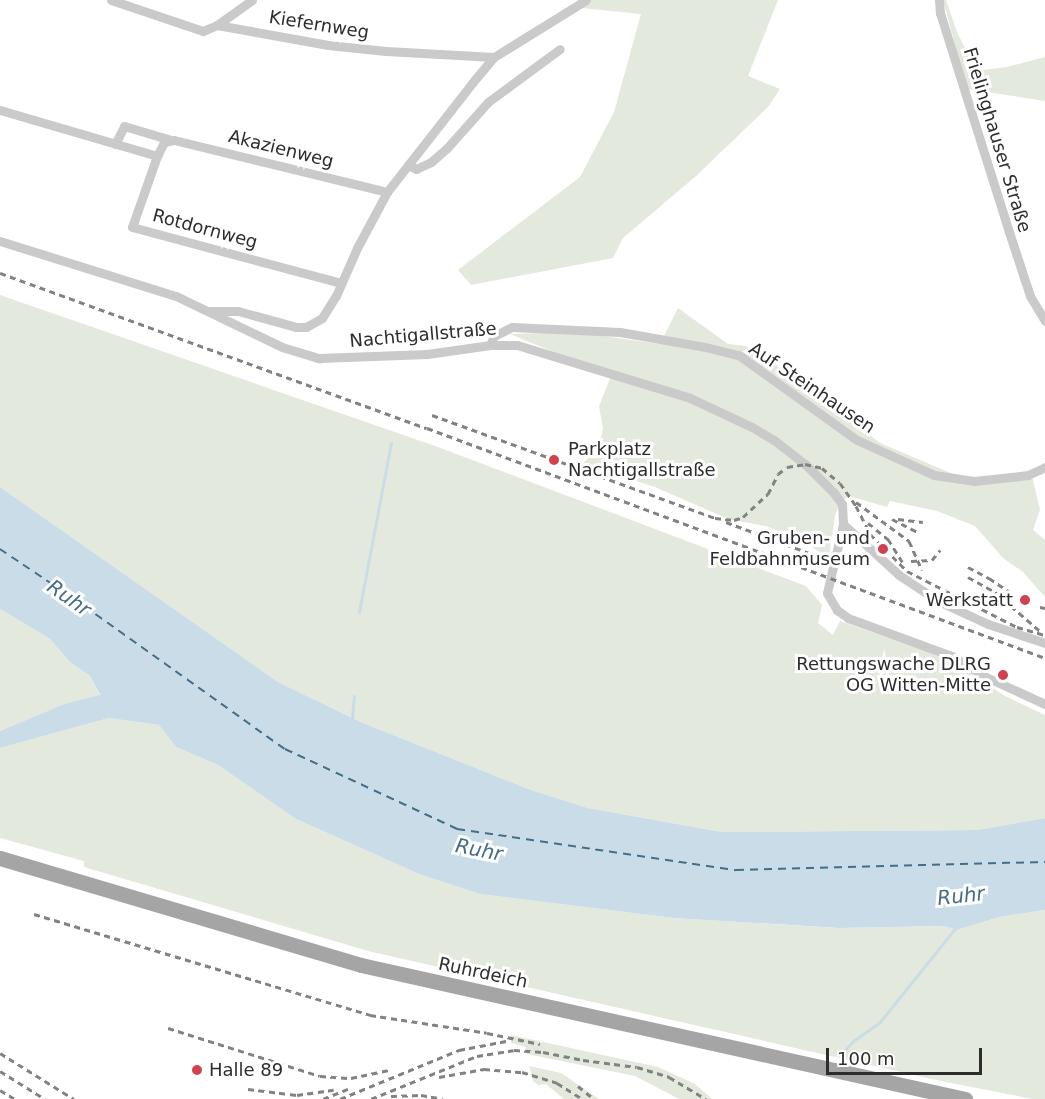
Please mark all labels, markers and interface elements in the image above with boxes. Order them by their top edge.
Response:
street label: Kiefernweg [267,6,371,44]
street label: Frielinghauser Straße [959,45,1035,235]
street label: Akazienweg [226,126,336,172]
street label: Rotdornweg [150,205,260,253]
street label: Nachtigallstraße [349,318,497,352]
street label: Auf Steinhausen [745,338,879,438]
place label: Parkplatz Nachtigallstraße [568,439,716,482]
marker: Parkplatz Nachtigallstraße [545,451,563,469]
place label: Gruben- und Feldbahnmuseum [710,528,870,570]
marker: Gruben- und Feldbahnmuseum [874,540,892,558]
water label: Ruhr [43,575,95,621]
place label: Werkstatt [926,589,1013,611]
marker: Werkstatt [1018,593,1032,607]
place label: Rettungswache DLRG OG Witten-Mitte [796,654,991,696]
marker: Rettungswache DLRG OG Witten-Mitte [996,668,1010,682]
water label: Ruhr [453,834,505,866]
water label: Ruhr [936,882,986,910]
street label: Ruhrdeich [437,953,529,993]
scale bar [829,1036,985,1074]
text: 100 m [837,1048,895,1069]
place label: Halle 89 [209,1059,283,1081]
marker: Halle 89 [190,1063,204,1077]

